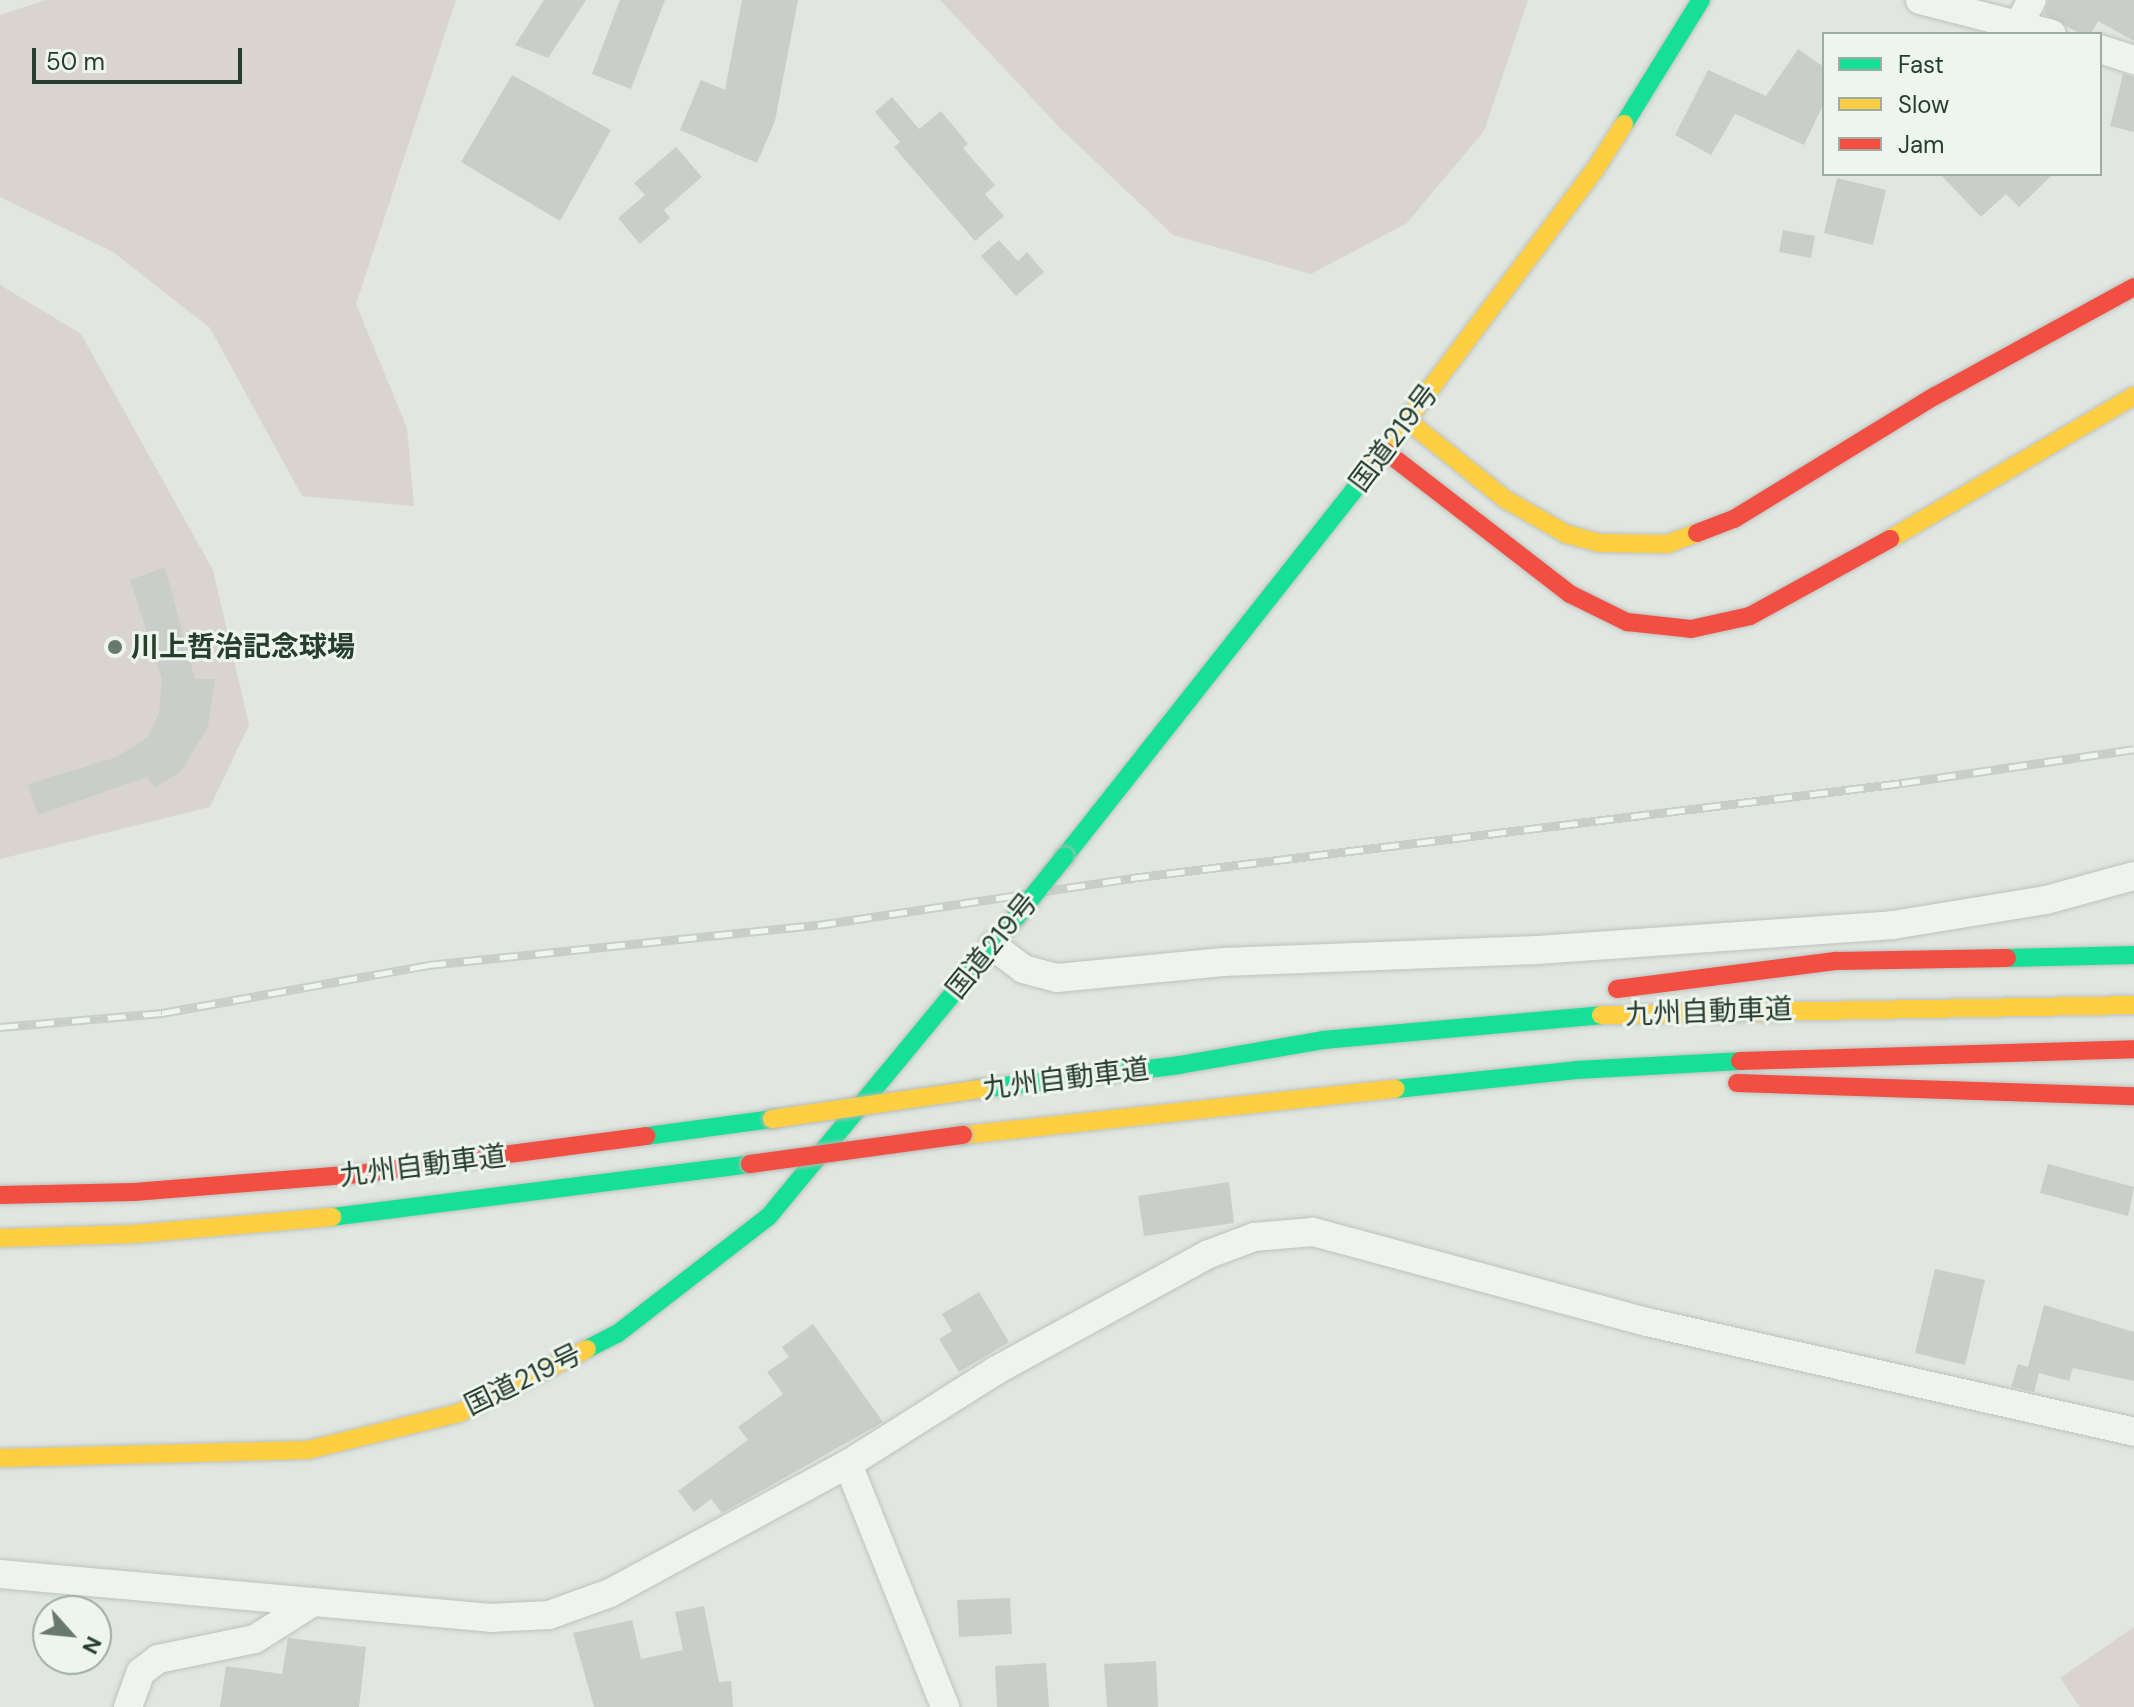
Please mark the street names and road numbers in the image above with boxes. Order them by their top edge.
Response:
street label: 国道219号 [1343,377,1445,499]
street label: 国道219号 [939,886,1045,1006]
street label: 九州自動車道 [1624,992,1794,1032]
street label: 九州自動車道 [981,1052,1151,1106]
street label: 九州自動車道 [338,1139,508,1193]
street label: 国道219号 [459,1337,587,1423]

